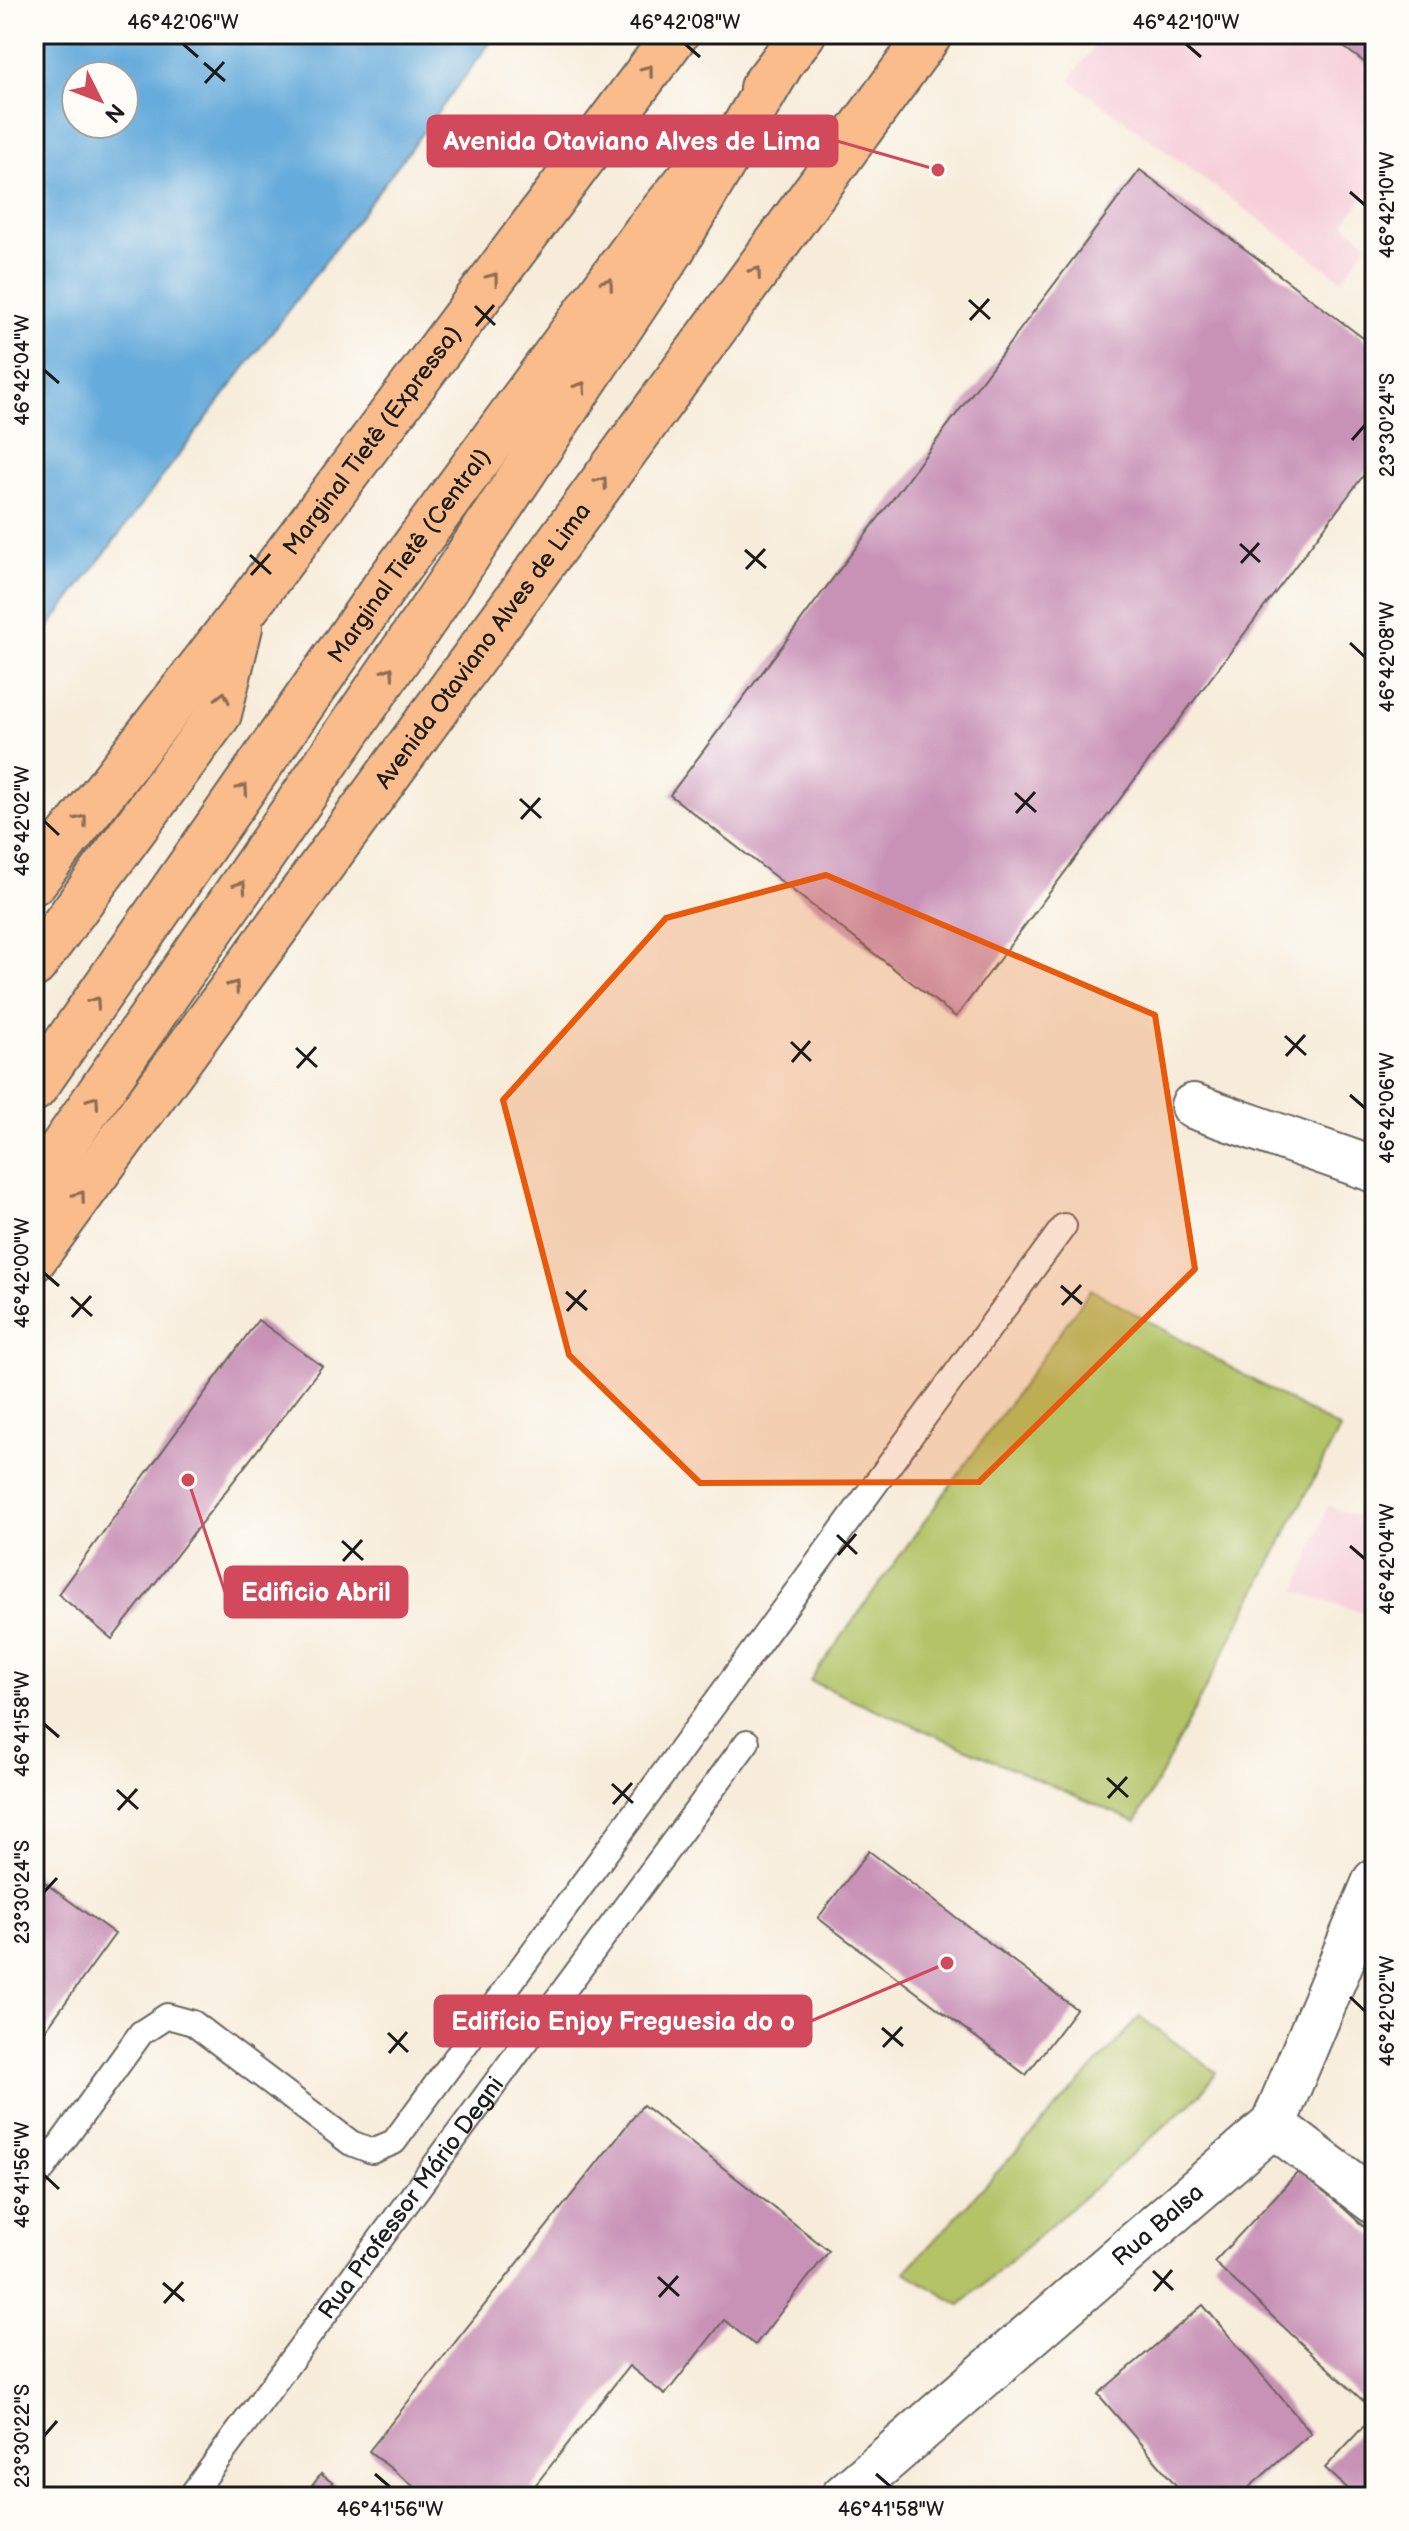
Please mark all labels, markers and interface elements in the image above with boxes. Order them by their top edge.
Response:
text: 46°42'06"W [127,11,239,35]
text: 46°42'08"W [630,11,740,35]
text: 46°42'10"W [1133,11,1239,35]
north arrow [60,60,140,140]
one-way arrow [639,65,653,79]
text: N [98,97,129,128]
callout: Avenida Otaviano Alves de Lima [428,116,837,166]
text: Avenida Otaviano Alves de Lima [442,127,821,158]
text: 46°42'10"W [1376,152,1400,258]
one-way arrow [746,267,760,281]
one-way arrow [483,273,497,287]
one-way arrow [598,277,613,291]
text: 46°42'04"W [11,314,35,426]
street label: Marginal Tietê (Expressa) [277,320,468,561]
text: 23°30'24"S [1376,373,1400,477]
one-way arrow [571,381,586,395]
street label: Marginal Tietê (Central) [322,443,497,669]
one-way arrow [592,476,607,491]
street label: Avenida Otaviano Alves de Lima [369,497,597,794]
text: 46°42'08"W [1376,602,1400,712]
one-way arrow [379,667,394,681]
one-way arrow [214,690,231,704]
text: 46°42'02"W [11,766,35,876]
one-way arrow [233,784,248,798]
one-way arrow [72,814,86,829]
one-way arrow [231,881,246,895]
one-way arrow [224,980,238,994]
one-way arrow [85,997,100,1011]
text: 46°42'06"W [1376,1052,1400,1164]
one-way arrow [84,1095,99,1109]
one-way arrow [70,1190,85,1204]
text: 46°42'00"W [11,1218,35,1328]
text: 46°42'04"W [1376,1503,1400,1615]
callout: Edificio Abril [225,1567,407,1617]
text: Edificio Abril [241,1578,391,1609]
text: 46°41'58"W [11,1671,35,1777]
text: 23°30'24"S [11,1840,35,1944]
text: 46°42'02"W [1376,1956,1400,2066]
callout: Edifício Enjoy Freguesia do o [435,1996,811,2046]
text: Edifício Enjoy Freguesia do o [451,2007,795,2038]
street label: Rua Professor Mário Degni [312,2071,510,2325]
text: 46°41'56"W [11,2121,35,2229]
street label: Rua Balsa [1106,2178,1210,2273]
text: 23°30'22"S [11,2384,35,2488]
text: 46°41'56"W [336,2498,444,2522]
text: 46°41'58"W [838,2498,944,2522]

